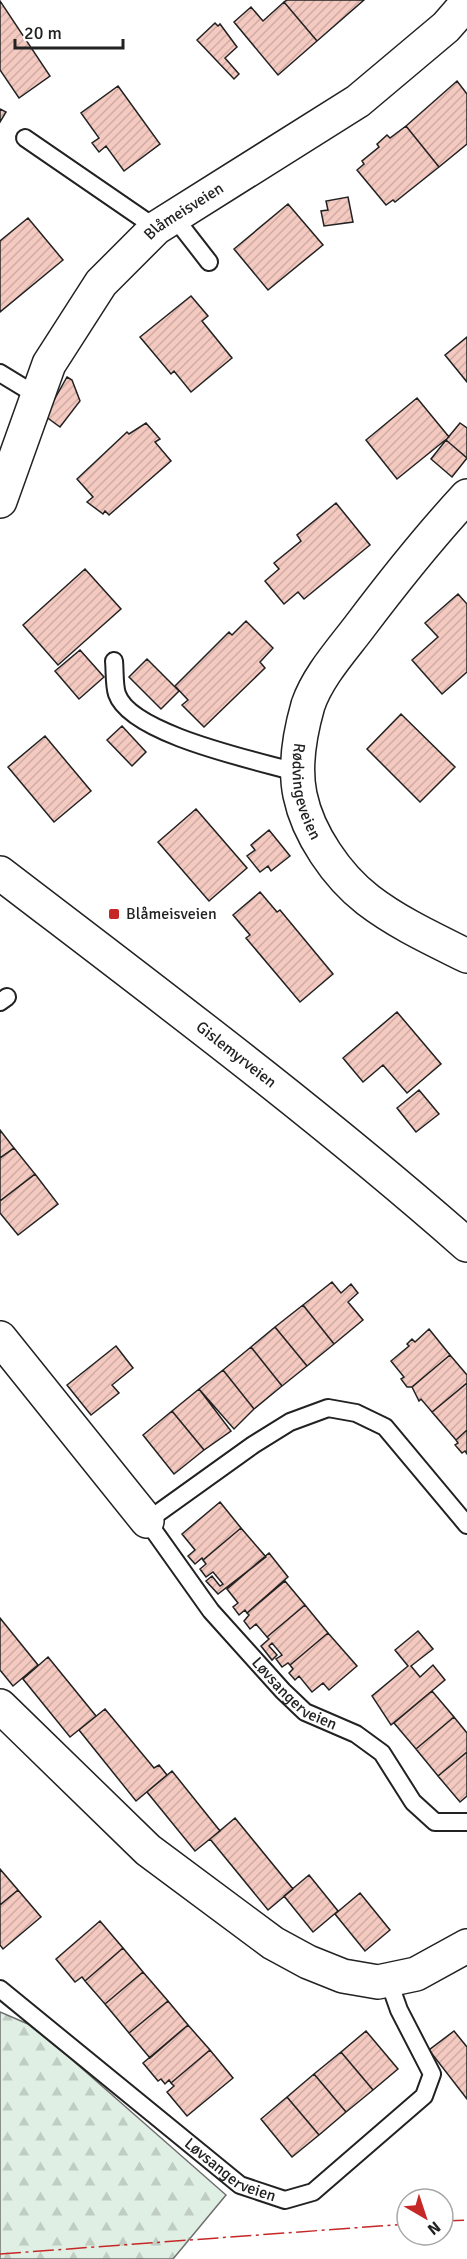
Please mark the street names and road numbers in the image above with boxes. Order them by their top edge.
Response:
street label: Blåmeisveien [140,178,227,244]
street label: Rødvingeveien [287,742,325,843]
street label: Gislemyrveien [192,1017,280,1092]
street label: Løvsangerveien [247,1653,340,1735]
street label: Løvsangerveien [180,2134,279,2206]

